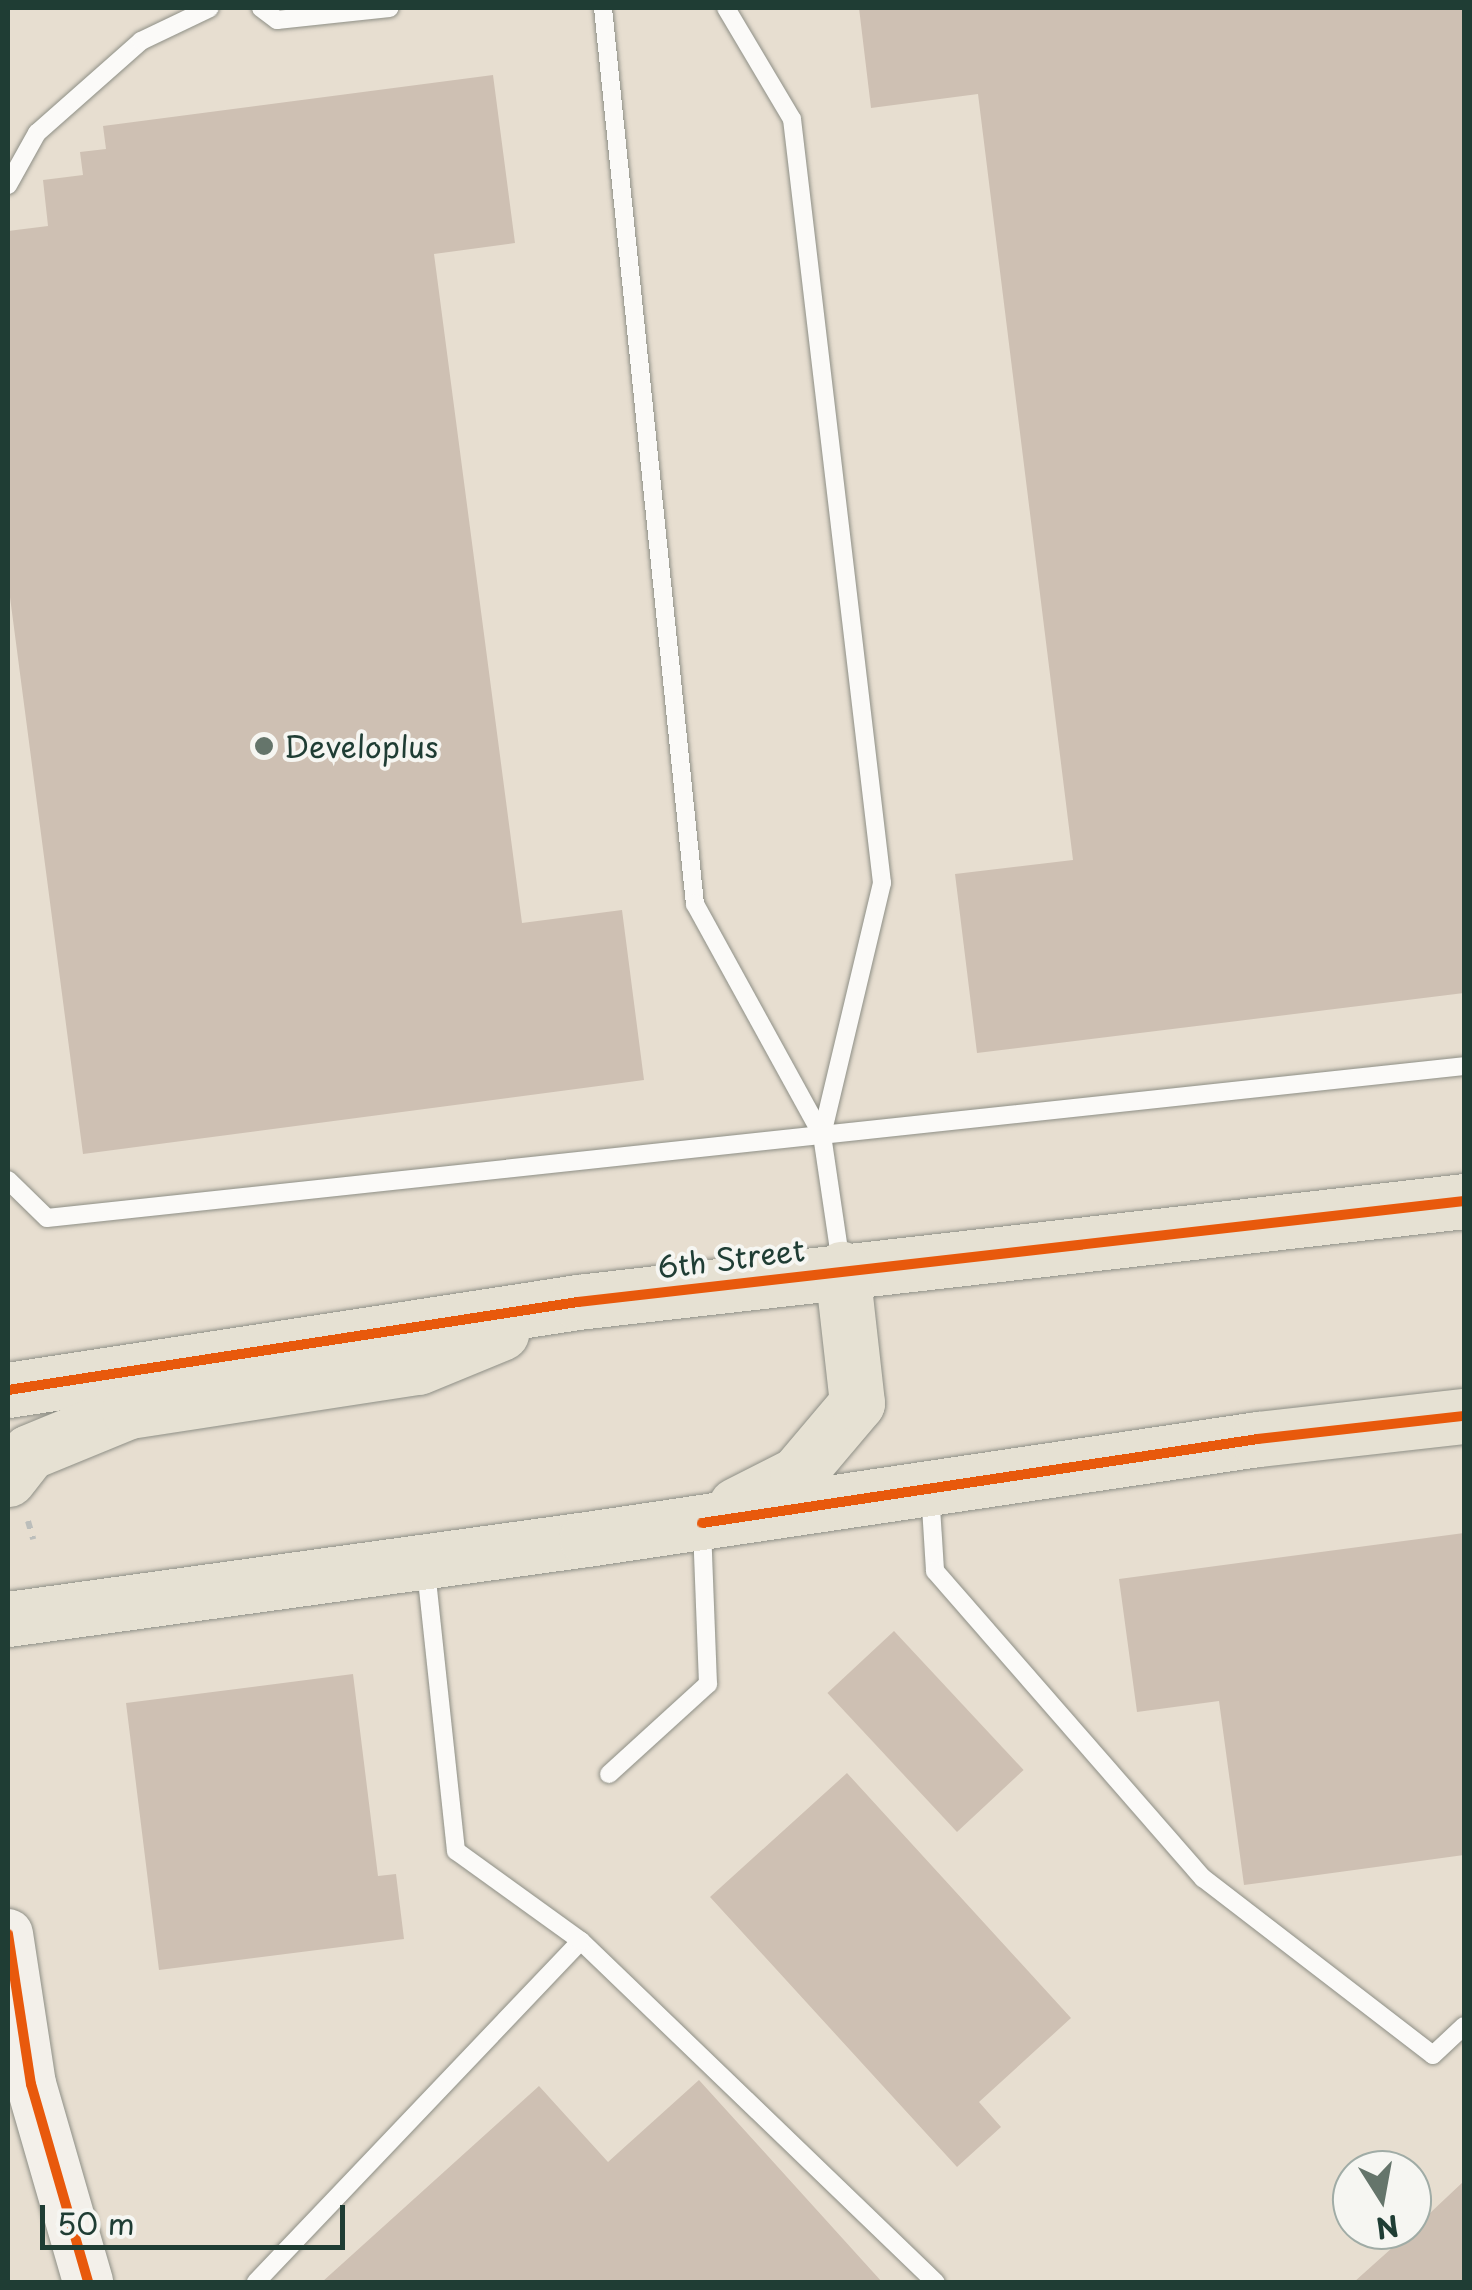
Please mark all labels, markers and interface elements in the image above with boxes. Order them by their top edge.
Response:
place label: Developlus [284,728,438,764]
marker: Developlus [253,735,275,757]
street label: 6th Street [654,1231,808,1285]
north arrow [1332,2150,1432,2250]
scale bar [45,2185,350,2247]
text: 50 m [57,2200,135,2245]
text: N [1372,2205,1402,2251]

